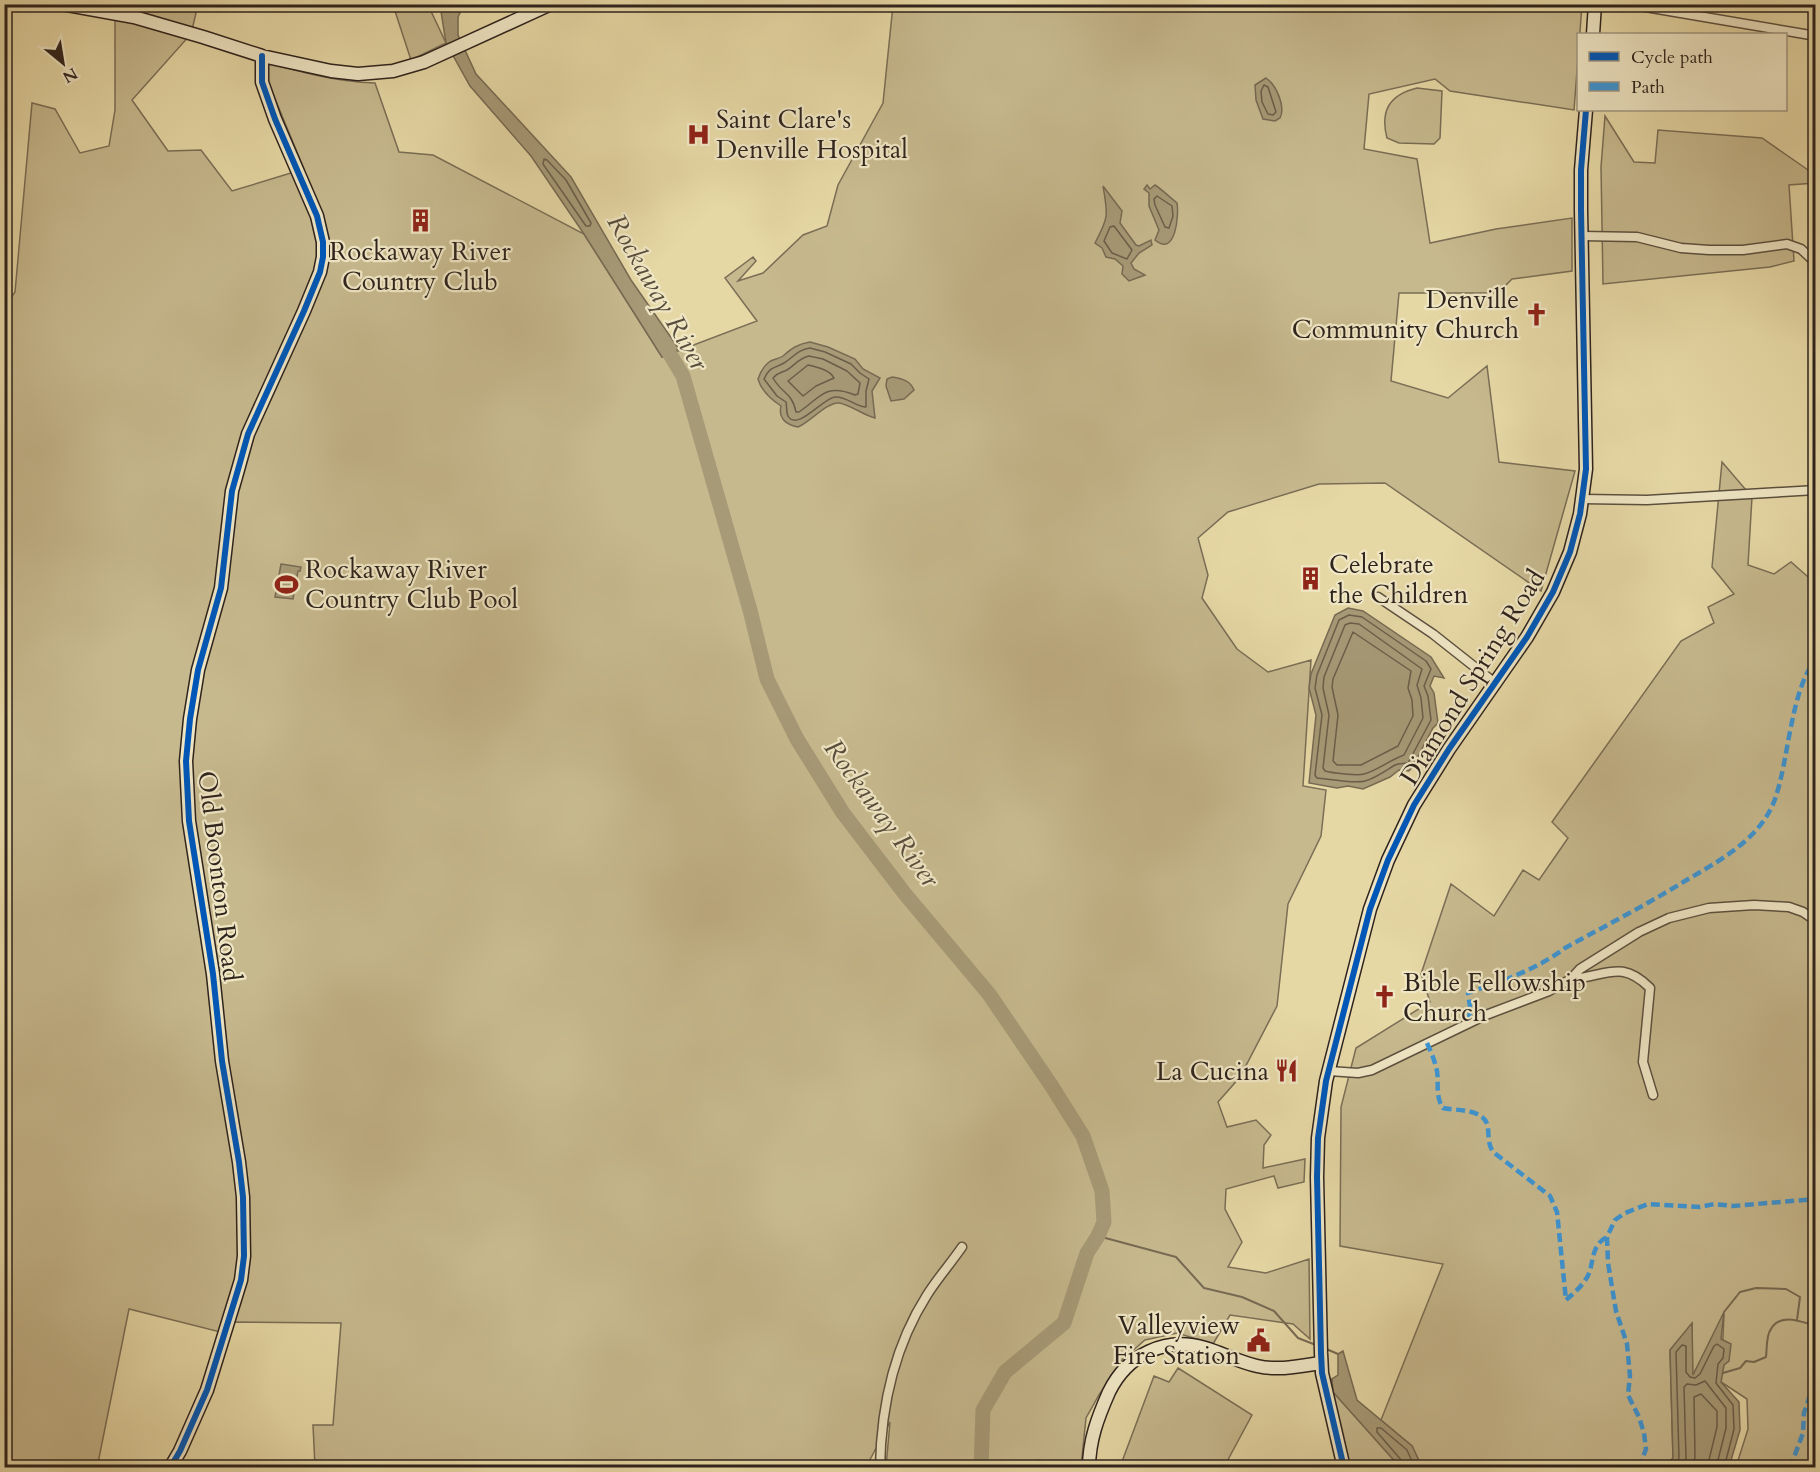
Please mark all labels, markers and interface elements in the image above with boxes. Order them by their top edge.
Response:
north arrow [33,33,93,93]
legend [1577,33,1787,111]
text: Cycle path [1631,45,1713,70]
text: N [58,62,82,88]
text: Path [1631,75,1665,100]
place label: Saint Clare's Denville Hospital [716,102,908,167]
hospital icon: Saint Clare's Denville Hospital [685,121,711,147]
building icon: Rockaway River Country Club [407,207,433,233]
water label: Rockaway River [598,207,718,378]
place label: Rockaway River Country Club [329,234,511,299]
place label: Denville Community Church [1292,282,1519,347]
church icon: Denville Community Church [1524,301,1550,327]
place label: Celebrate the Children [1329,547,1468,612]
place label: Rockaway River Country Club Pool [305,552,519,617]
street label: Diamond Spring Road [1392,563,1553,792]
building icon: Celebrate the Children [1298,566,1324,592]
sports icon: Rockaway River Country Club Pool [274,571,300,597]
water label: Rockaway River [815,732,949,896]
street label: Old Boonton Road [189,769,250,983]
place label: Bible Fellowship Church [1403,965,1586,1030]
church icon: Bible Fellowship Church [1372,984,1398,1010]
place label: La Cucina [1156,1054,1269,1089]
restaurant icon: La Cucina [1274,1058,1300,1084]
place label: Valleyview Fire Station [1113,1308,1240,1373]
public building icon: Valleyview Fire Station [1245,1327,1271,1353]

